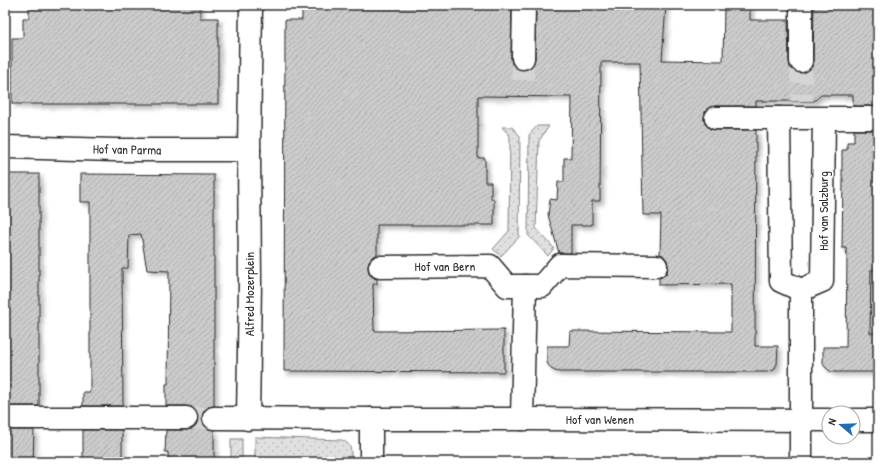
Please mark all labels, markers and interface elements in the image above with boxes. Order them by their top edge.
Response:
street label: Hof van Parma [93,139,161,159]
street label: Hof van Salzburg [814,171,832,251]
street label: Alfred Mozerplein [240,252,258,336]
street label: Hof van Bern [415,257,476,275]
north arrow [821,405,861,445]
street label: Hof van Wenen [566,410,634,428]
text: N [824,417,839,427]

